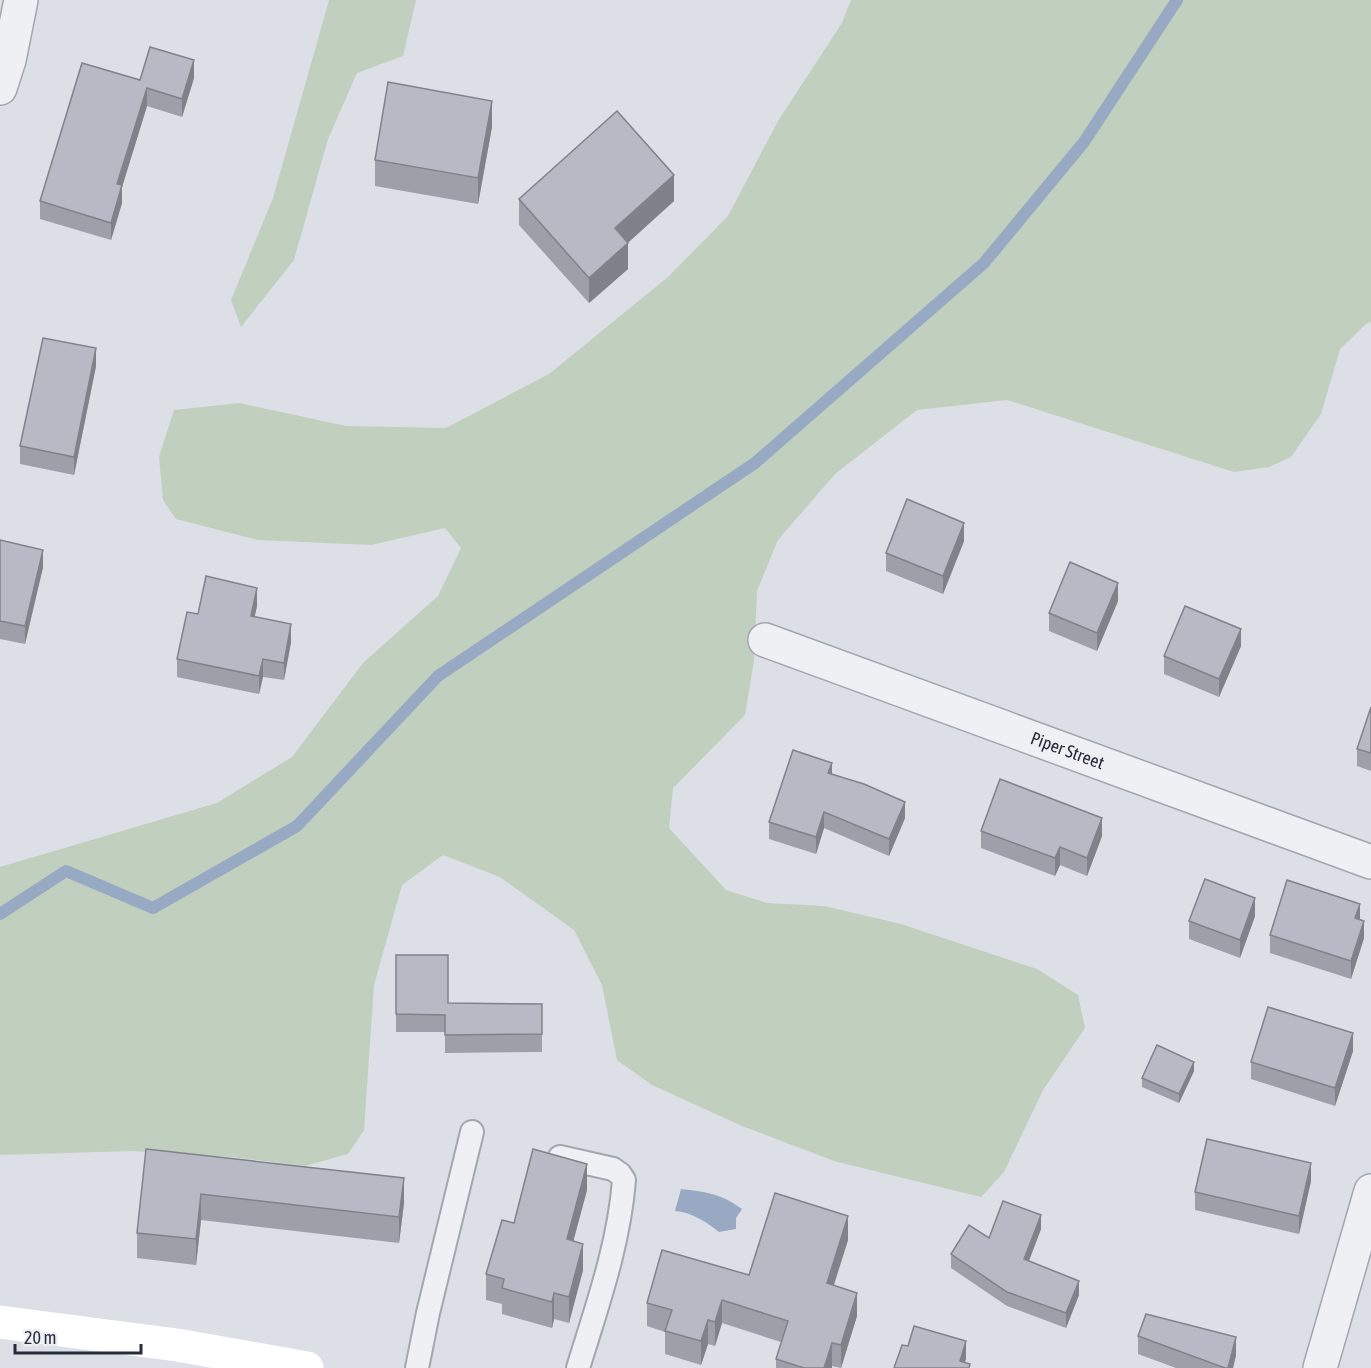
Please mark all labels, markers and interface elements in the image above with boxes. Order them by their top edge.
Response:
street label: Piper Street [1028,727,1107,773]
scale bar [15,1317,141,1355]
text: 20 m [24,1327,56,1348]

